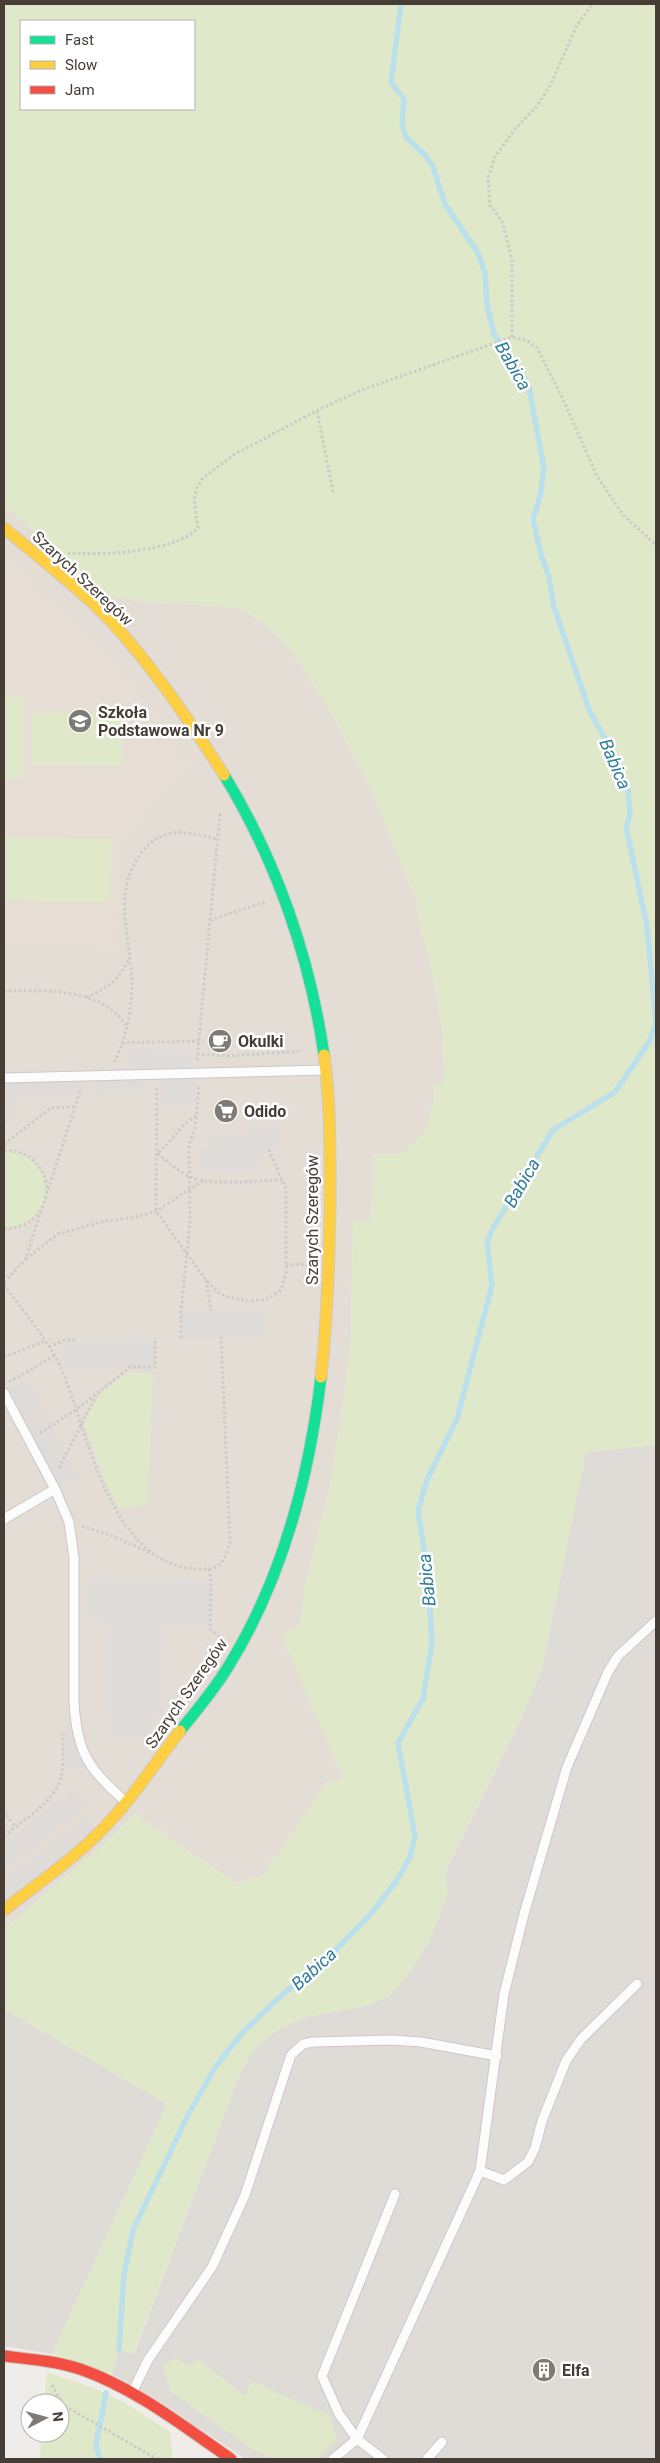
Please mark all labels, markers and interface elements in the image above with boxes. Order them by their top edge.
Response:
legend [20,20,195,110]
text: Fast [65,31,94,49]
text: Slow [65,56,97,74]
text: Jam [65,81,95,99]
water label: Babica [491,338,536,394]
street label: Szarych Szeregów [29,527,137,630]
place label: Szkoła Podstawowa Nr 9 [98,703,224,740]
school or university icon: Szkoła Podstawowa Nr 9 [67,708,93,734]
water label: Babica [595,735,635,792]
cafe icon: Okulki [207,1028,233,1054]
place label: Okulki [238,1032,284,1051]
supermarket icon: Odido [213,1098,239,1124]
place label: Odido [244,1102,286,1121]
street label: Szarych Szeregów [303,1155,322,1285]
water label: Babica [499,1155,544,1211]
water label: Babica [413,1553,440,1608]
street label: Szarych Szeregów [141,1635,231,1752]
water label: Babica [287,1943,340,1994]
building icon: Elfa [531,2357,557,2383]
place label: Elfa [562,2361,590,2380]
north arrow [20,2393,70,2443]
text: N [49,2411,66,2422]

